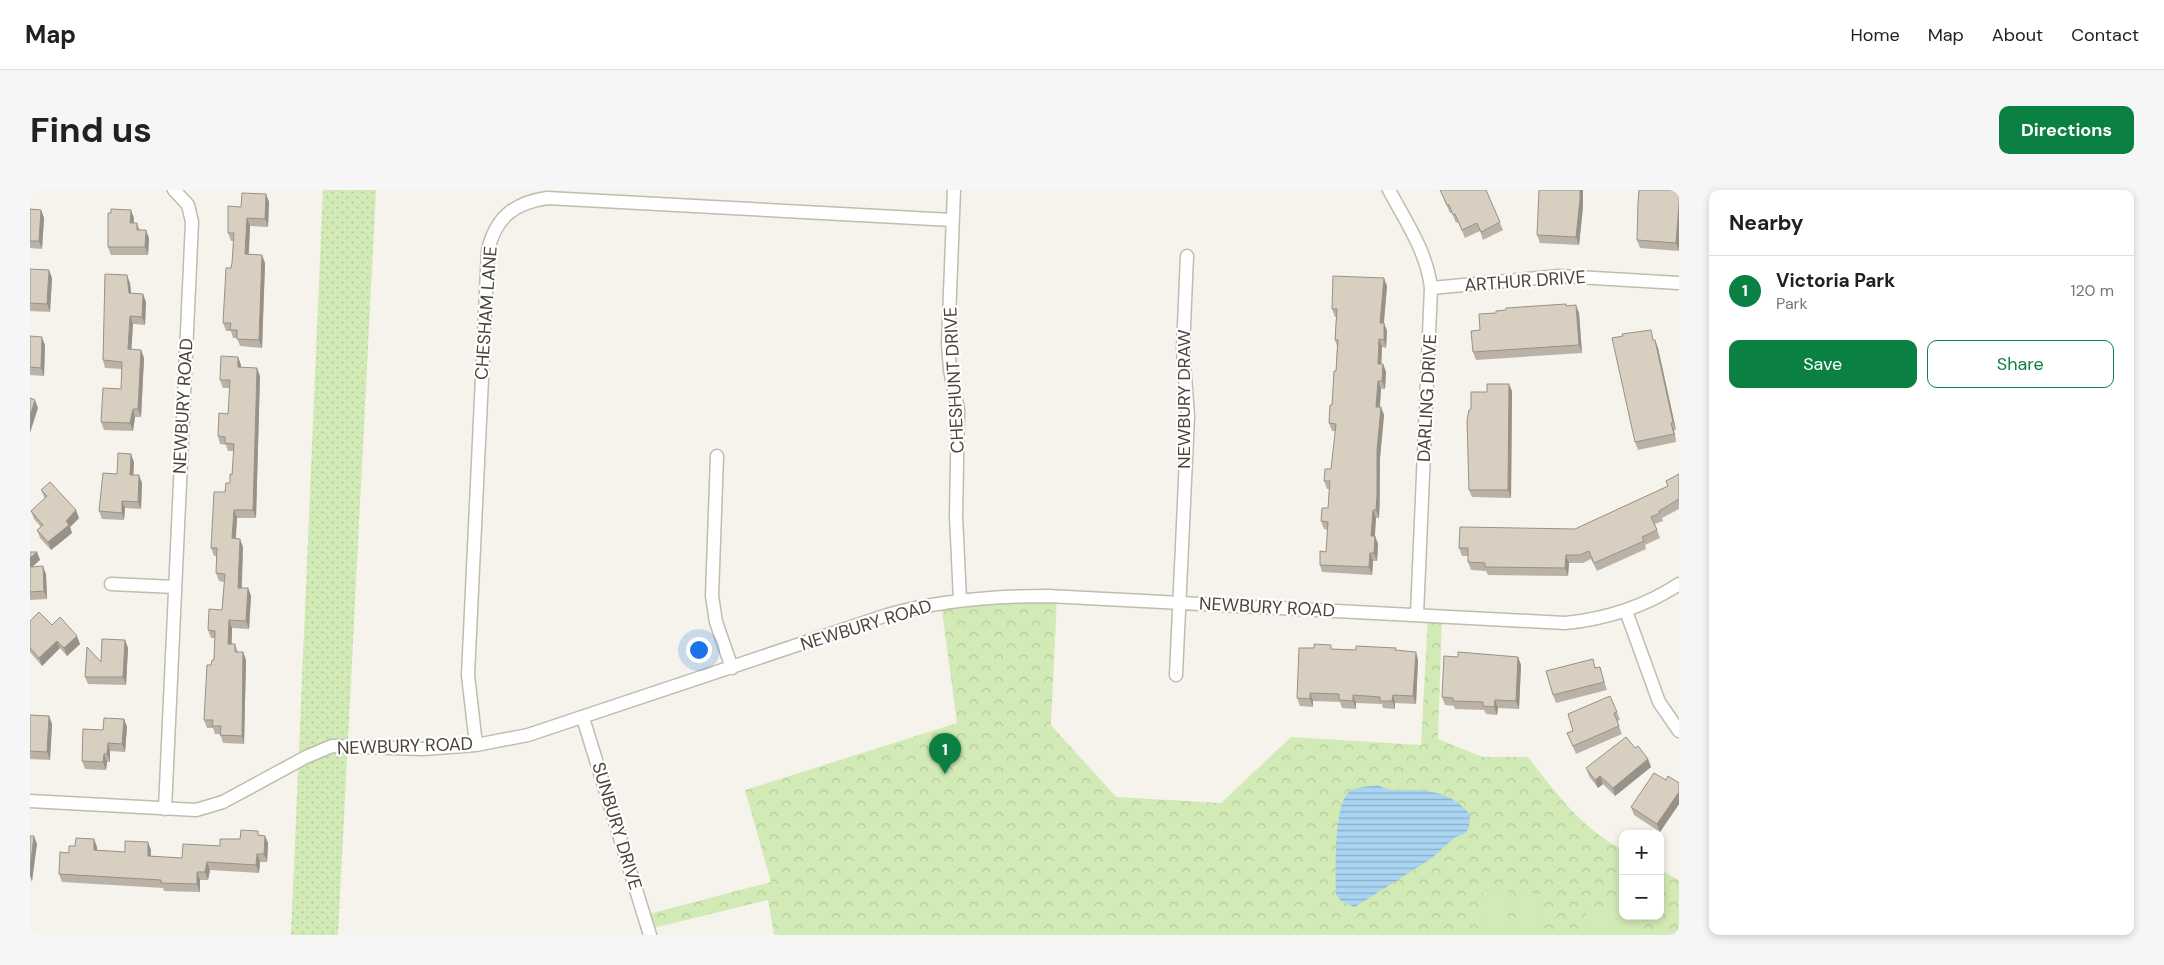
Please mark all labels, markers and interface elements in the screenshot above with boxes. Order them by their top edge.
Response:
text: Map [25,19,76,50]
text: Home [1850,23,1900,47]
text: Map [1928,23,1964,47]
text: About [1992,23,2043,47]
text: Contact [2071,23,2139,47]
button: Directions [1999,106,2134,154]
text: Find us [30,107,152,153]
text: Nearby [1729,209,1803,237]
street label: CHESHAM LANE [469,245,503,381]
street label: ARTHUR DRIVE [1463,265,1587,297]
text: Victoria Park [1776,268,1895,293]
text: 1 [1742,280,1748,301]
text: 120 m [2070,280,2114,301]
text: Park [1776,293,1808,314]
street label: CHESHUNT DRIVE [938,306,970,454]
street label: NEWBURY DRAW [1172,329,1196,469]
street label: DARLING DRIVE [1412,333,1442,463]
street label: NEWBURY ROAD [167,337,199,475]
button: Save [1729,340,1917,388]
button: Share [1927,340,2114,388]
street label: NEWBURY ROAD [1198,591,1336,623]
street label: NEWBURY ROAD [797,594,935,656]
your location [686,637,712,663]
street label: NEWBURY ROAD [337,732,473,760]
pin: 1 [929,733,961,774]
street label: SUNBURY DRIVE [586,759,648,893]
map controls [1619,830,1664,920]
button: + [1619,830,1664,875]
button: − [1619,875,1664,920]

